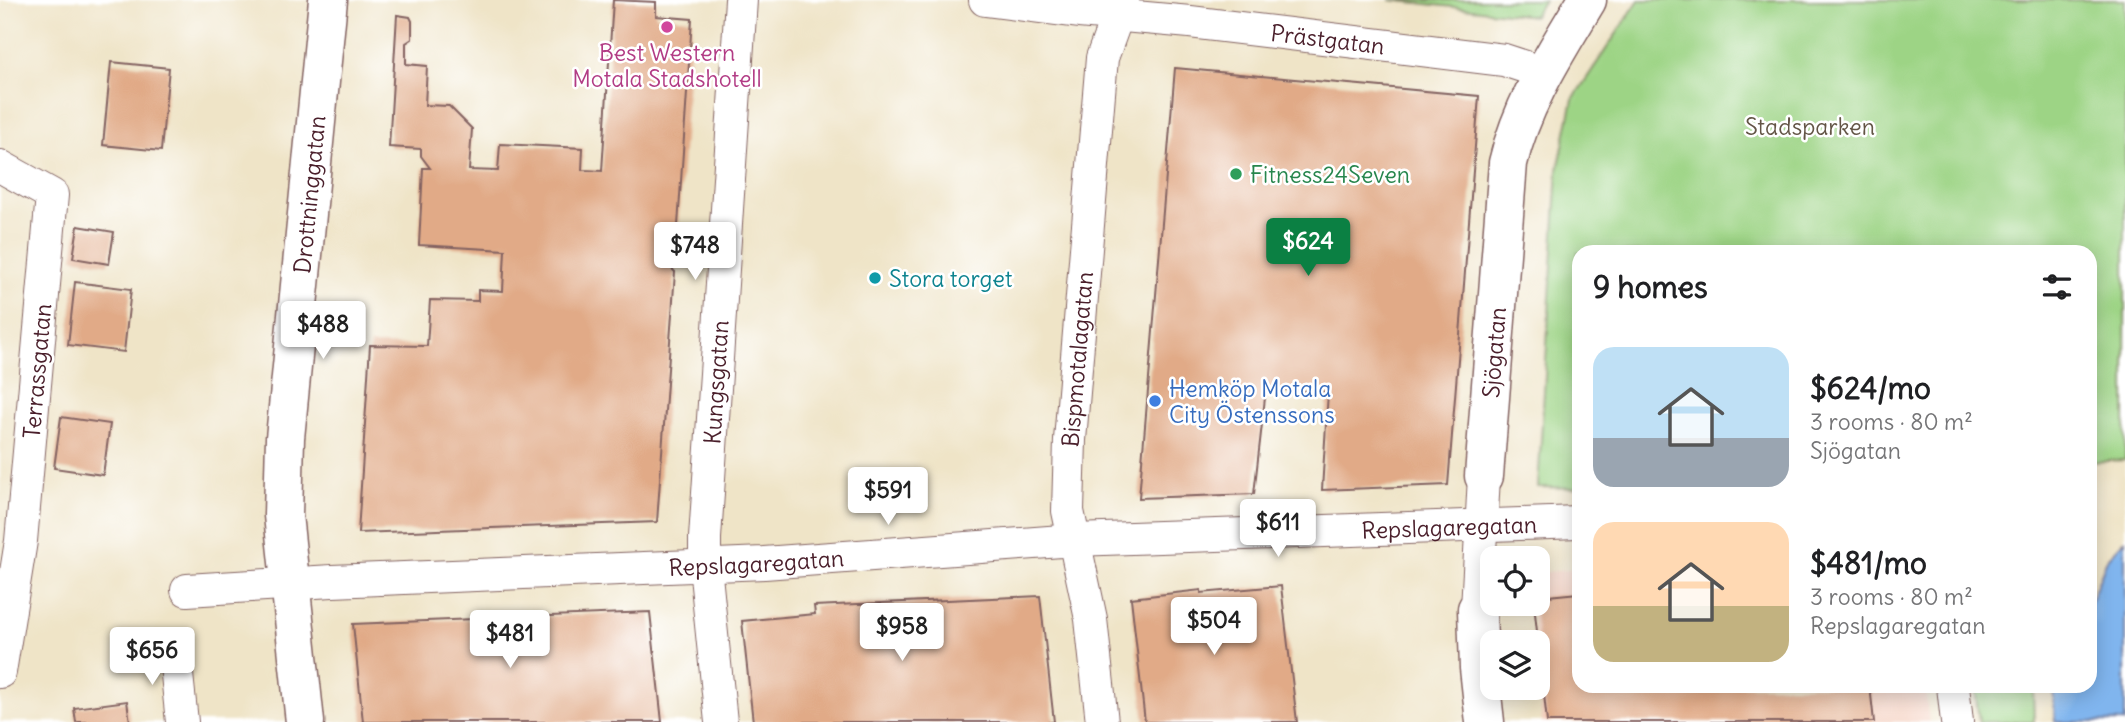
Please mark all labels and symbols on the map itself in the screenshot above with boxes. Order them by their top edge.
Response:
street label: Prästgatan [1269,17,1386,60]
marker: Best Western Motala Stadshotell [659,19,675,35]
place label: Best Western Motala Stadshotell [572,38,762,93]
park label: Stadsparken [1745,112,1875,141]
street label: Drottninggatan [287,114,331,275]
place label: Fitness24Seven [1250,160,1410,189]
marker: Fitness24Seven [1228,166,1244,182]
pin: $624 [1267,218,1349,278]
pin: $748 [654,222,736,282]
place label: Stora torget [889,264,1013,293]
marker: Stora torget [867,270,883,286]
street label: Bispmotalagatan [1055,270,1099,448]
street label: Terrassgatan [17,302,57,440]
pin: $488 [282,302,364,361]
street label: Sjögatan [1476,306,1511,399]
street label: Kungsgatan [697,319,734,445]
place label: Hemköp Motala City Östenssons [1169,374,1335,429]
marker: Hemköp Motala City Östenssons [1147,393,1163,409]
pin: $591 [847,468,929,527]
pin: $611 [1237,500,1319,559]
street label: Repslagaregatan [1361,509,1538,544]
street label: Repslagaregatan [668,543,845,581]
pin: $504 [1173,598,1255,657]
pin: $958 [861,604,943,663]
pin: $481 [469,610,551,670]
pin: $656 [111,628,193,687]

